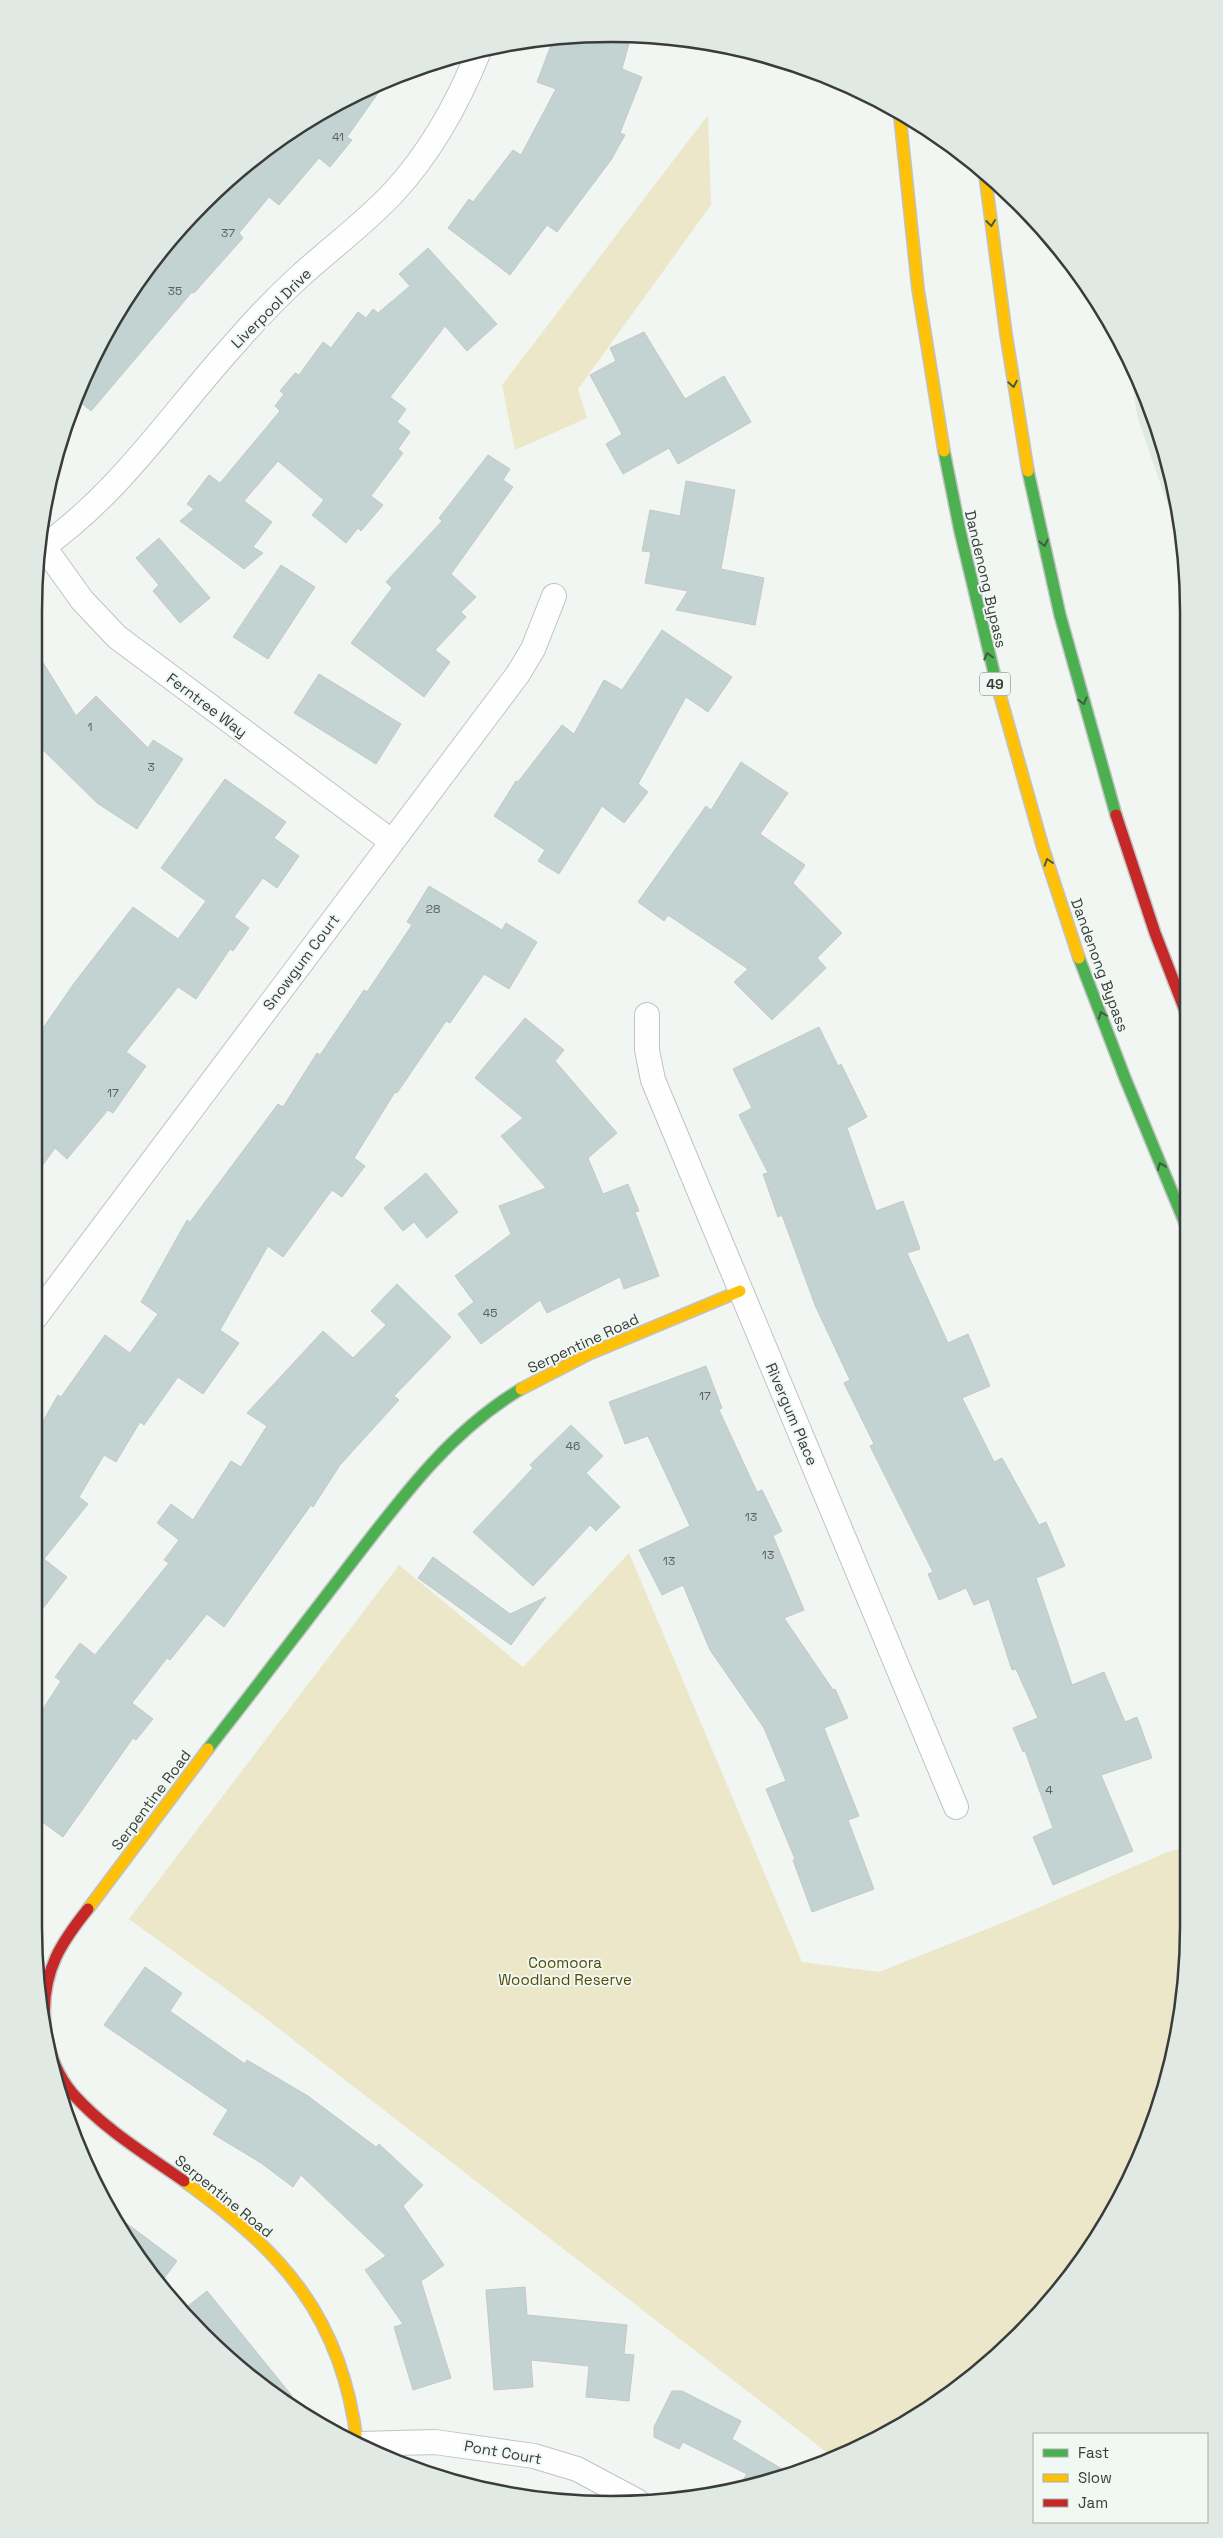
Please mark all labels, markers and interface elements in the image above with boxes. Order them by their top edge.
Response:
house number: 41 [332,129,344,145]
one-way arrow [985,219,996,227]
house number: 37 [221,225,235,241]
street label: Liverpool Drive [227,264,315,352]
house number: 35 [168,283,182,299]
one-way arrow [1007,380,1017,388]
street label: Dandenong Bypass [961,508,1011,650]
one-way arrow [1038,539,1049,548]
one-way arrow [983,651,994,660]
street label: Ferntree Way [163,669,251,741]
road number: 49 [980,672,1010,696]
one-way arrow [1078,696,1088,705]
house number: 1 [87,719,93,735]
house number: 3 [147,759,155,775]
one-way arrow [1044,858,1054,867]
street label: Dandenong Bypass [1067,896,1133,1034]
house number: 28 [426,901,440,917]
street label: Snowgum Court [259,910,343,1014]
one-way arrow [1097,1012,1107,1020]
house number: 17 [107,1085,119,1101]
one-way arrow [1157,1162,1168,1171]
house number: 45 [483,1305,497,1321]
street label: Serpentine Road [524,1309,642,1377]
street label: Rivergum Place [762,1360,822,1468]
house number: 17 [699,1388,711,1404]
house number: 46 [566,1438,580,1454]
house number: 13 [745,1509,757,1525]
house number: 13 [762,1547,774,1563]
house number: 13 [663,1553,675,1569]
street label: Serpentine Road [107,1746,195,1854]
house number: 4 [1045,1782,1053,1798]
park label: Coomoora Woodland Reserve [498,1953,632,1989]
street label: Serpentine Road [171,2151,277,2241]
legend [1033,2433,1208,2523]
street label: Pont Court [463,2436,543,2468]
text: Fast [1078,2443,1109,2462]
text: Slow [1078,2468,1112,2487]
text: Jam [1078,2493,1108,2512]

